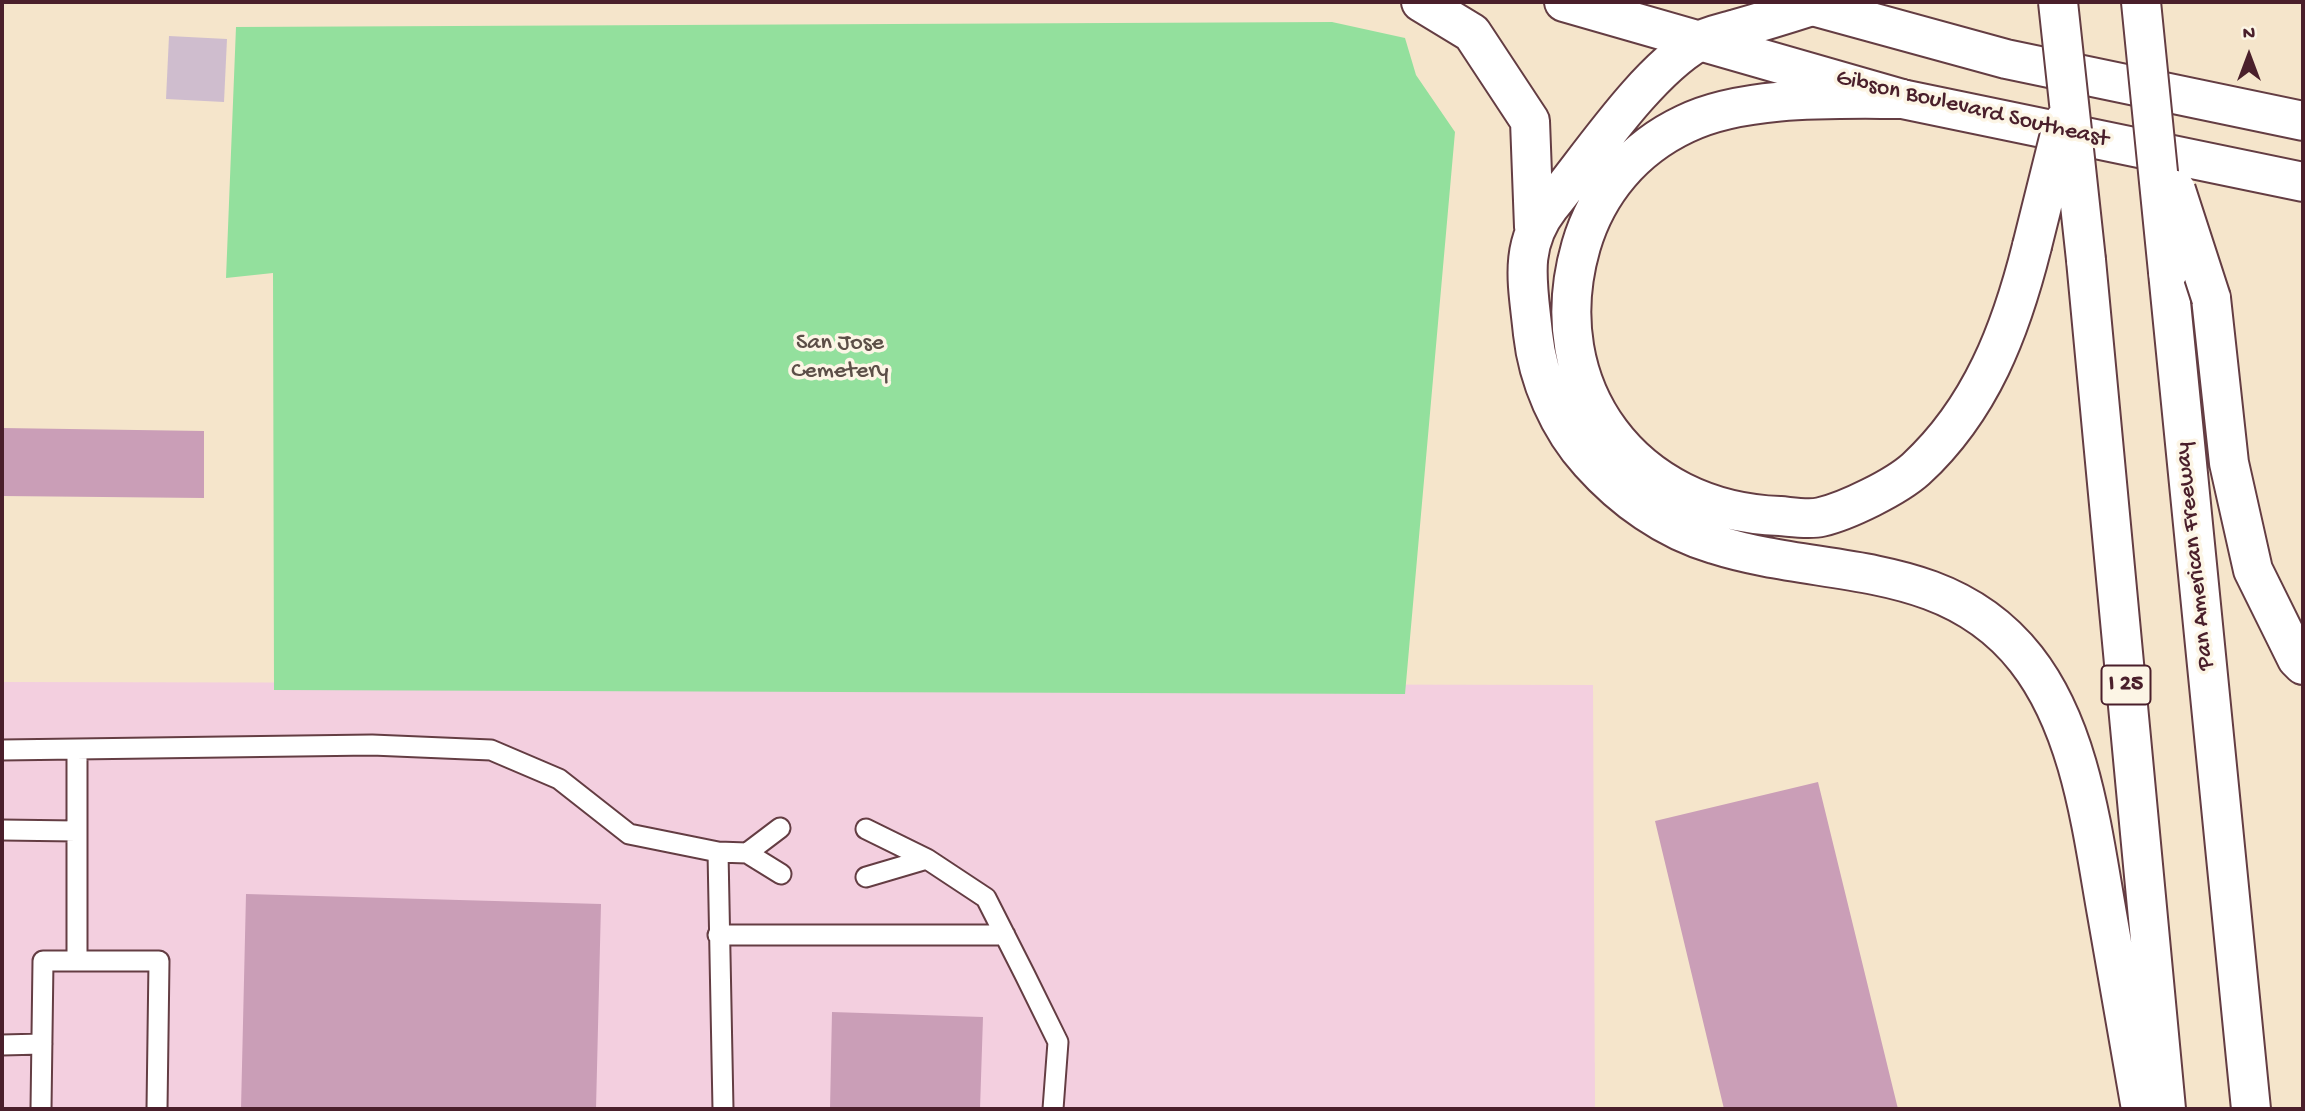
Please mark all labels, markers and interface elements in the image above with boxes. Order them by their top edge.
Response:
north arrow [2214,21,2284,91]
text: N [2243,23,2255,46]
street label: Gibson Boulevard Southeast [1833,65,2111,155]
park label: San Jose Cemetery [791,330,889,386]
street label: Pan American Freeway [2170,441,2222,671]
road number: I 25 [2102,666,2150,705]

